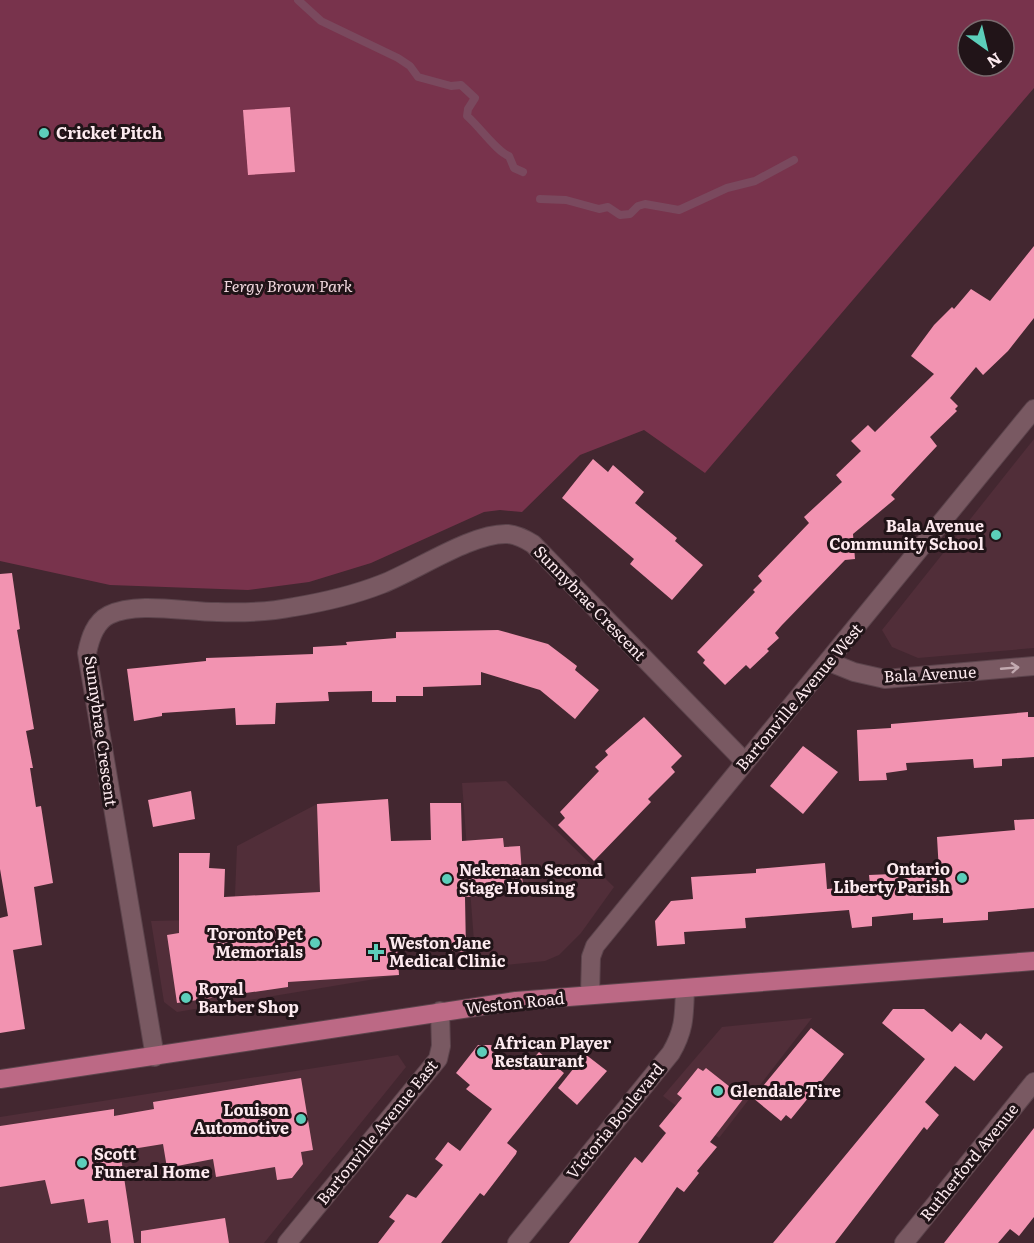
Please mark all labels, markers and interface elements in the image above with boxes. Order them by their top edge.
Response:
north arrow [956,18,1016,78]
text: N [983,48,1007,75]
place label: Cricket Pitch [56,120,162,144]
marker: Cricket Pitch [37,126,51,140]
park label: Fergy Brown Park [223,273,353,297]
place label: Bala Avenue Community School [829,513,984,555]
marker: Bala Avenue Community School [989,528,1003,542]
street label: Sunnybrae Crescent [529,539,653,666]
street label: Bartonville Avenue West [729,617,868,775]
street label: Sunnybrae Crescent [80,654,125,808]
street label: Bala Avenue [883,659,977,687]
one-way arrow [1000,662,1020,673]
place label: Ontario Liberty Parish [833,856,950,898]
place label: Nekenaan Second Stage Housing [459,857,603,899]
marker: Ontario Liberty Parish [955,871,969,885]
marker: Nekenaan Second Stage Housing [440,872,454,886]
place label: Toronto Pet Memorials [207,921,303,963]
place label: Weston Jane Medical Clinic [389,930,506,972]
marker: Toronto Pet Memorials [308,936,322,950]
marker: Weston Jane Medical Clinic [367,943,385,961]
place label: Royal Barber Shop [198,976,299,1018]
street label: Weston Road [464,985,566,1019]
marker: Royal Barber Shop [179,991,193,1005]
place label: African Player Restaurant [494,1030,611,1072]
marker: African Player Restaurant [475,1045,489,1059]
street label: Bartonville Avenue East [310,1053,443,1209]
street label: Victoria Boulevard [560,1057,669,1184]
place label: Glendale Tire [730,1078,841,1102]
marker: Glendale Tire [711,1084,725,1098]
place label: Louison Automotive [194,1097,289,1139]
street label: Rutherford Avenue [913,1097,1023,1225]
marker: Louison Automotive [294,1112,308,1126]
place label: Scott Funeral Home [94,1141,210,1183]
marker: Scott Funeral Home [75,1156,89,1170]

